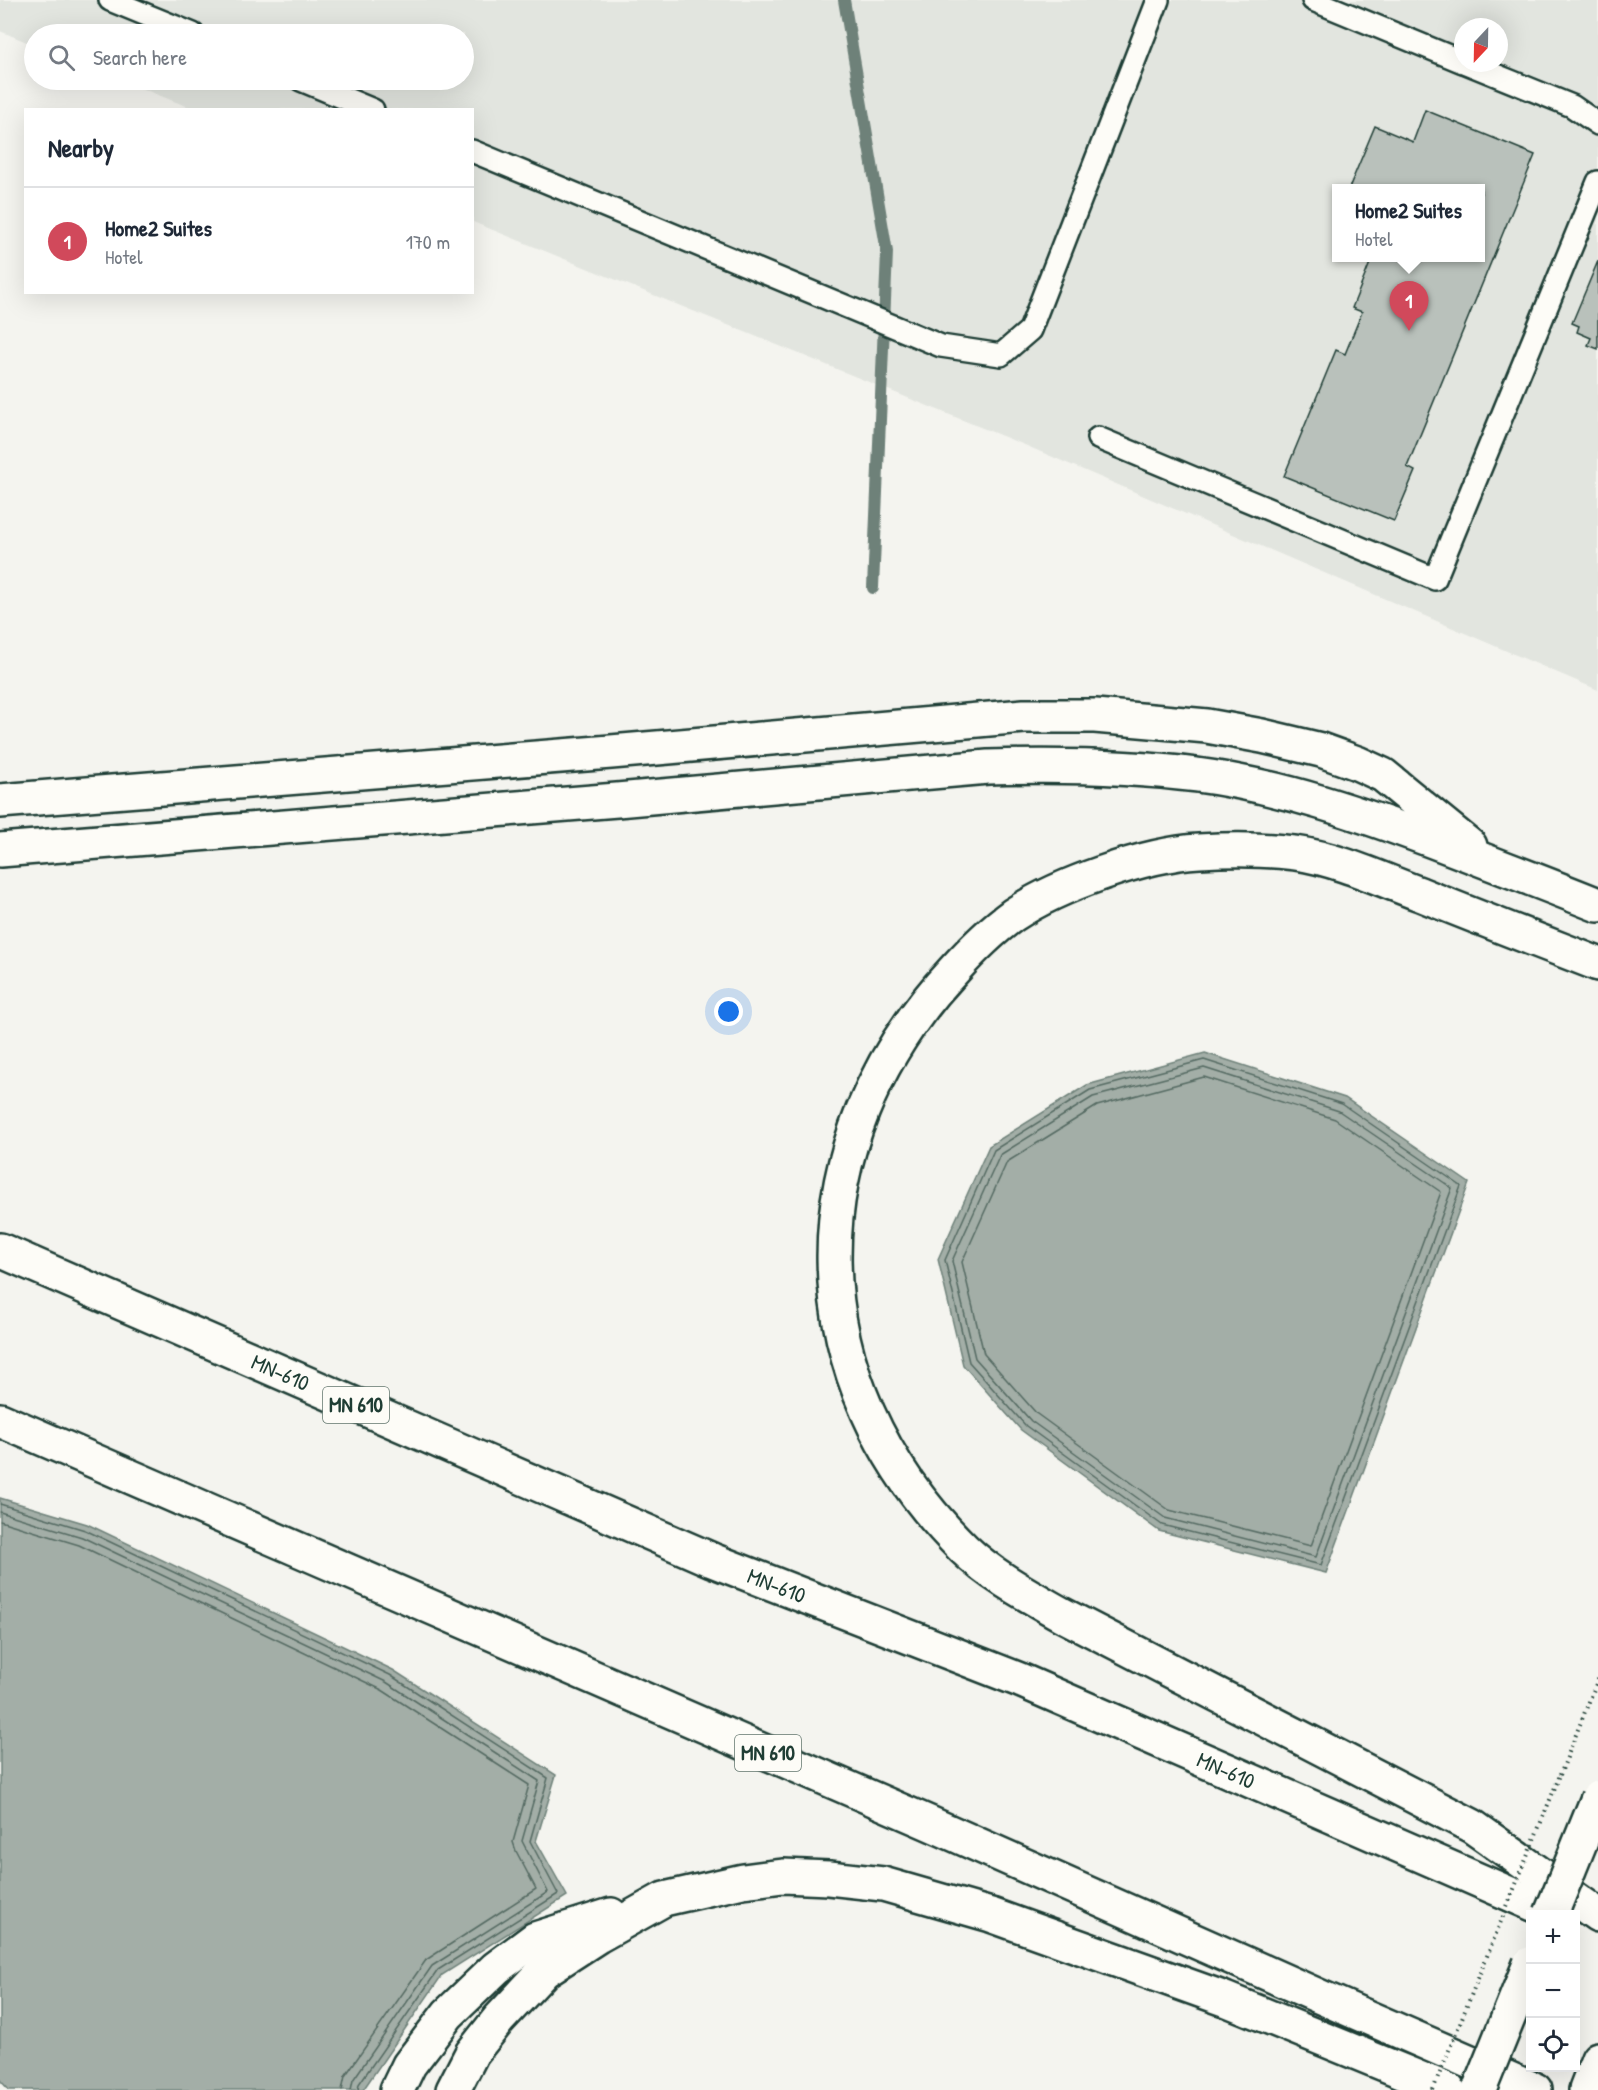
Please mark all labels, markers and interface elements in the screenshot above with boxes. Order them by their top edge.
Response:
north arrow [1454,18,1508,72]
search box [24,24,474,90]
icon: search [45,41,78,74]
text: Search here [93,42,187,72]
text: Nearby [48,130,114,165]
popup [1332,184,1485,262]
text: Home2 Suites [1355,195,1462,225]
text: Home2 Suites [105,213,212,243]
text: Hotel [1355,225,1393,252]
text: 1 [64,228,71,255]
text: 170 m [406,228,450,255]
text: Hotel [105,243,143,270]
pin: 1 [1390,282,1428,331]
your location [714,997,743,1026]
street label: MN-610 [247,1346,314,1398]
road number: MN 610 [323,1387,389,1423]
street label: MN-610 [743,1560,810,1610]
road number: MN 610 [735,1735,801,1771]
street label: MN-610 [1192,1744,1260,1796]
map controls [1526,1910,1580,2072]
button: + [1526,1910,1580,1964]
button: − [1526,1964,1580,2018]
button: locate [1526,2018,1580,2072]

